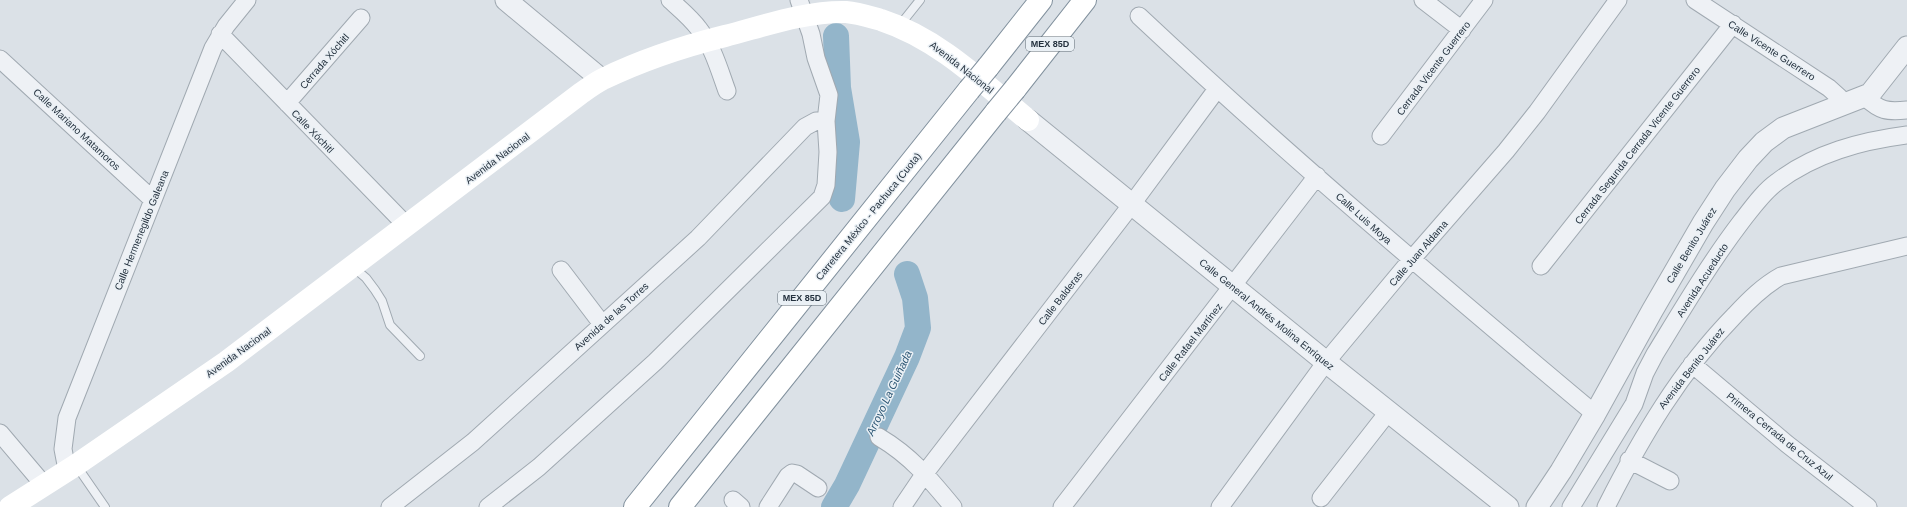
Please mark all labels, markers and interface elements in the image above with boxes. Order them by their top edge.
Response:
street label: Calle Vicente Guerrero [1726,18,1818,83]
street label: Cerrada Vicente Guerrero [1394,19,1473,117]
street label: Cerrada Xóchitl [298,32,351,91]
road number: MEX 85D [1026,37,1074,51]
street label: Avenida Nacional [928,39,996,96]
street label: Cerrada Segunda Cerrada Vicente Guerrero [1573,64,1703,226]
street label: Calle Mariano Matamoros [31,86,122,172]
street label: Calle Xóchitl [289,108,336,155]
street label: Avenida Nacional [463,131,532,186]
street label: Carretera México - Pachuca (Cuota) [814,150,923,282]
street label: Calle Hermenegildo Galeana [112,168,171,292]
street label: Calle Luis Moya [1334,190,1394,247]
street label: Calle Benito Juárez [1664,205,1718,285]
street label: Calle Juan Aldama [1387,218,1450,288]
street label: Avenida Acueducto [1675,241,1731,319]
street label: Calle General Andrés Molina Enríquez [1197,257,1336,372]
street label: Calle Balderas [1036,269,1085,327]
street label: Avenida de las Torres [572,280,651,353]
road number: MEX 85D [778,291,826,305]
street label: Calle Rafael Martínez [1156,301,1224,384]
street label: Avenida Nacional [204,325,273,380]
street label: Avenida Benito Juárez [1656,326,1726,411]
water label: Arroyo La Guiñada [864,349,914,438]
street label: Primera Cerrada de Cruz Azul [1724,390,1835,483]

